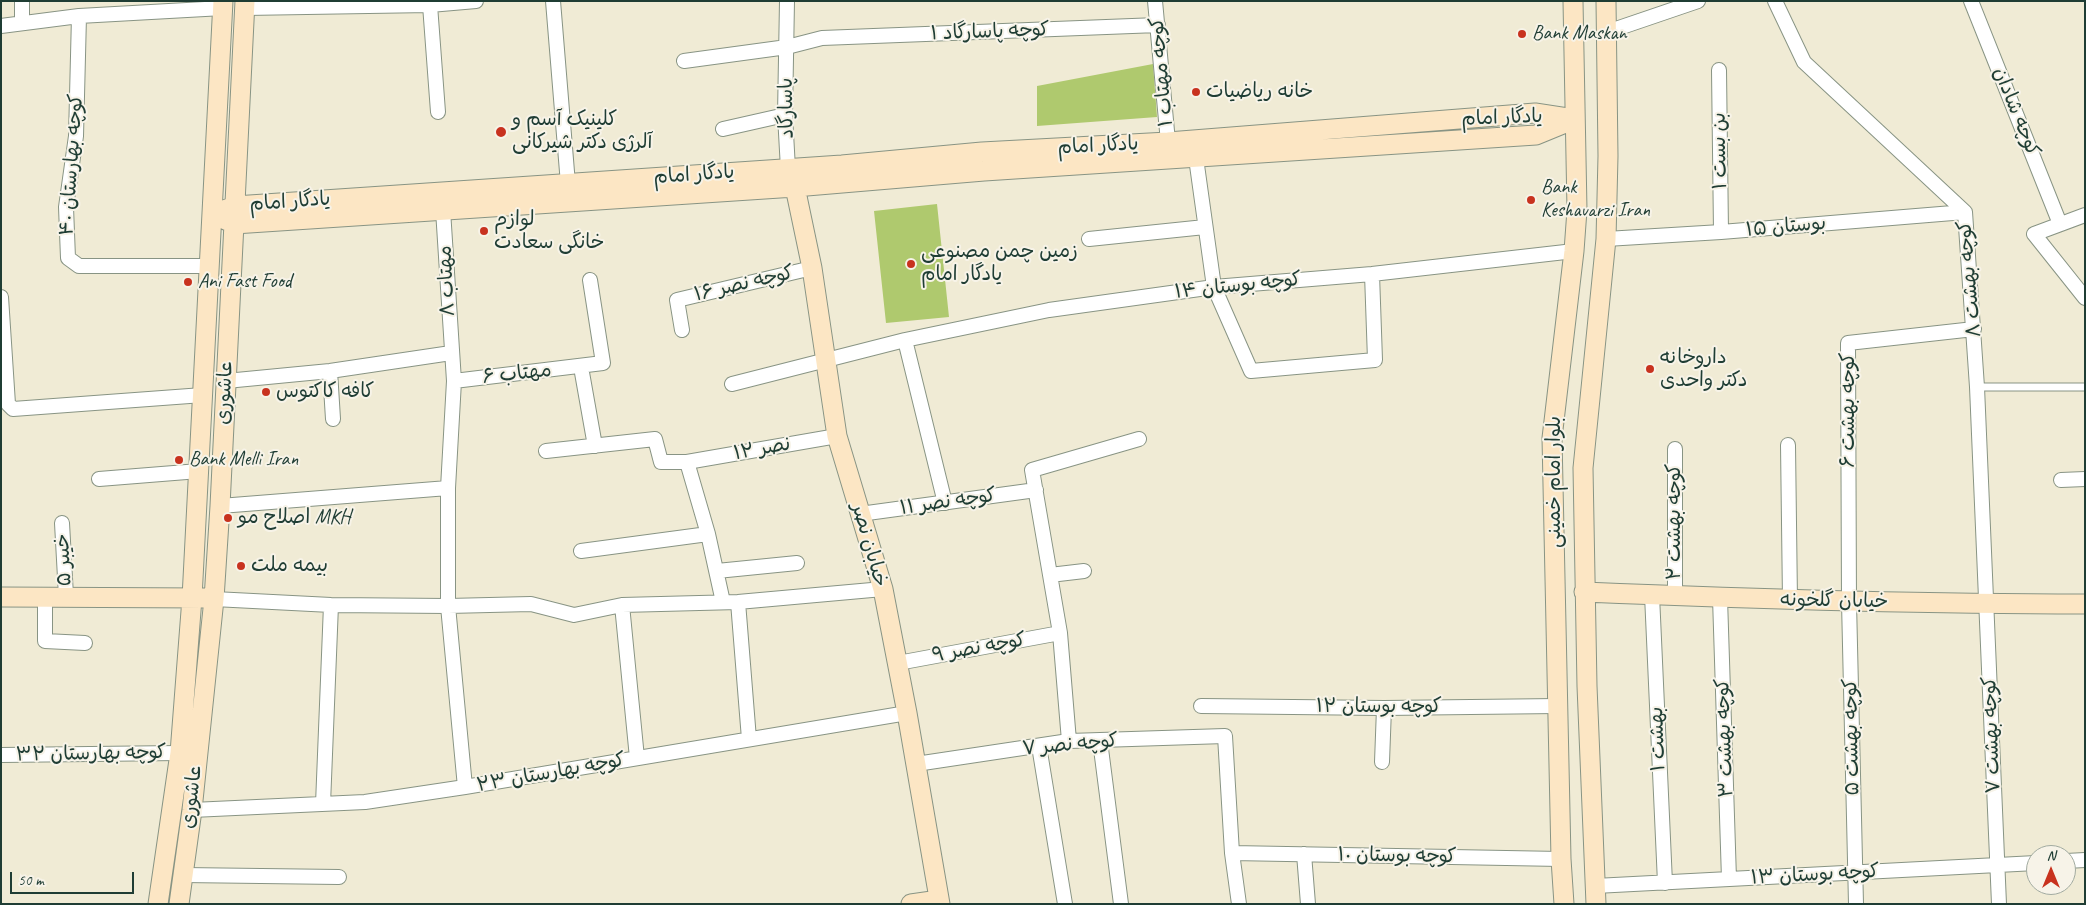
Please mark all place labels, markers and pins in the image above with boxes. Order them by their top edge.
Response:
place label: Bank Maskan [1532,22,1627,46]
marker: Bank Maskan [1516,28,1528,40]
place label: خانه ریاضیات [1206,80,1313,104]
marker: خانه ریاضیات [1190,86,1202,98]
place label: کلینیک آسم و آلرژی دکتر شیرکانی [512,108,652,155]
marker: کلینیک آسم و آلرژی دکتر شیرکانی [494,125,508,139]
place label: Bank Keshavarzi Iran [1541,176,1650,223]
marker: Bank Keshavarzi Iran [1525,194,1537,206]
place label: لوازم خانگی سعادت [494,208,604,255]
marker: لوازم خانگی سعادت [478,225,490,237]
place label: زمین چمن مصنوعی یادگار امام [921,240,1078,287]
marker: زمین چمن مصنوعی یادگار امام [905,258,917,270]
place label: Ani Fast Food [198,270,292,294]
marker: Ani Fast Food [182,276,194,288]
place label: داروخانه دکتر واحدی [1660,346,1747,393]
marker: داروخانه دکتر واحدی [1644,363,1656,375]
place label: کافه کاکتوس [276,380,374,404]
marker: کافه کاکتوس [260,386,272,398]
place label: Bank Melli Iran [189,448,298,472]
marker: Bank Melli Iran [173,454,185,466]
place label: اصلاح مو MKH [238,506,351,530]
marker: اصلاح مو MKH [222,512,234,524]
place label: بیمه ملت [251,554,328,578]
marker: بیمه ملت [235,560,247,572]

